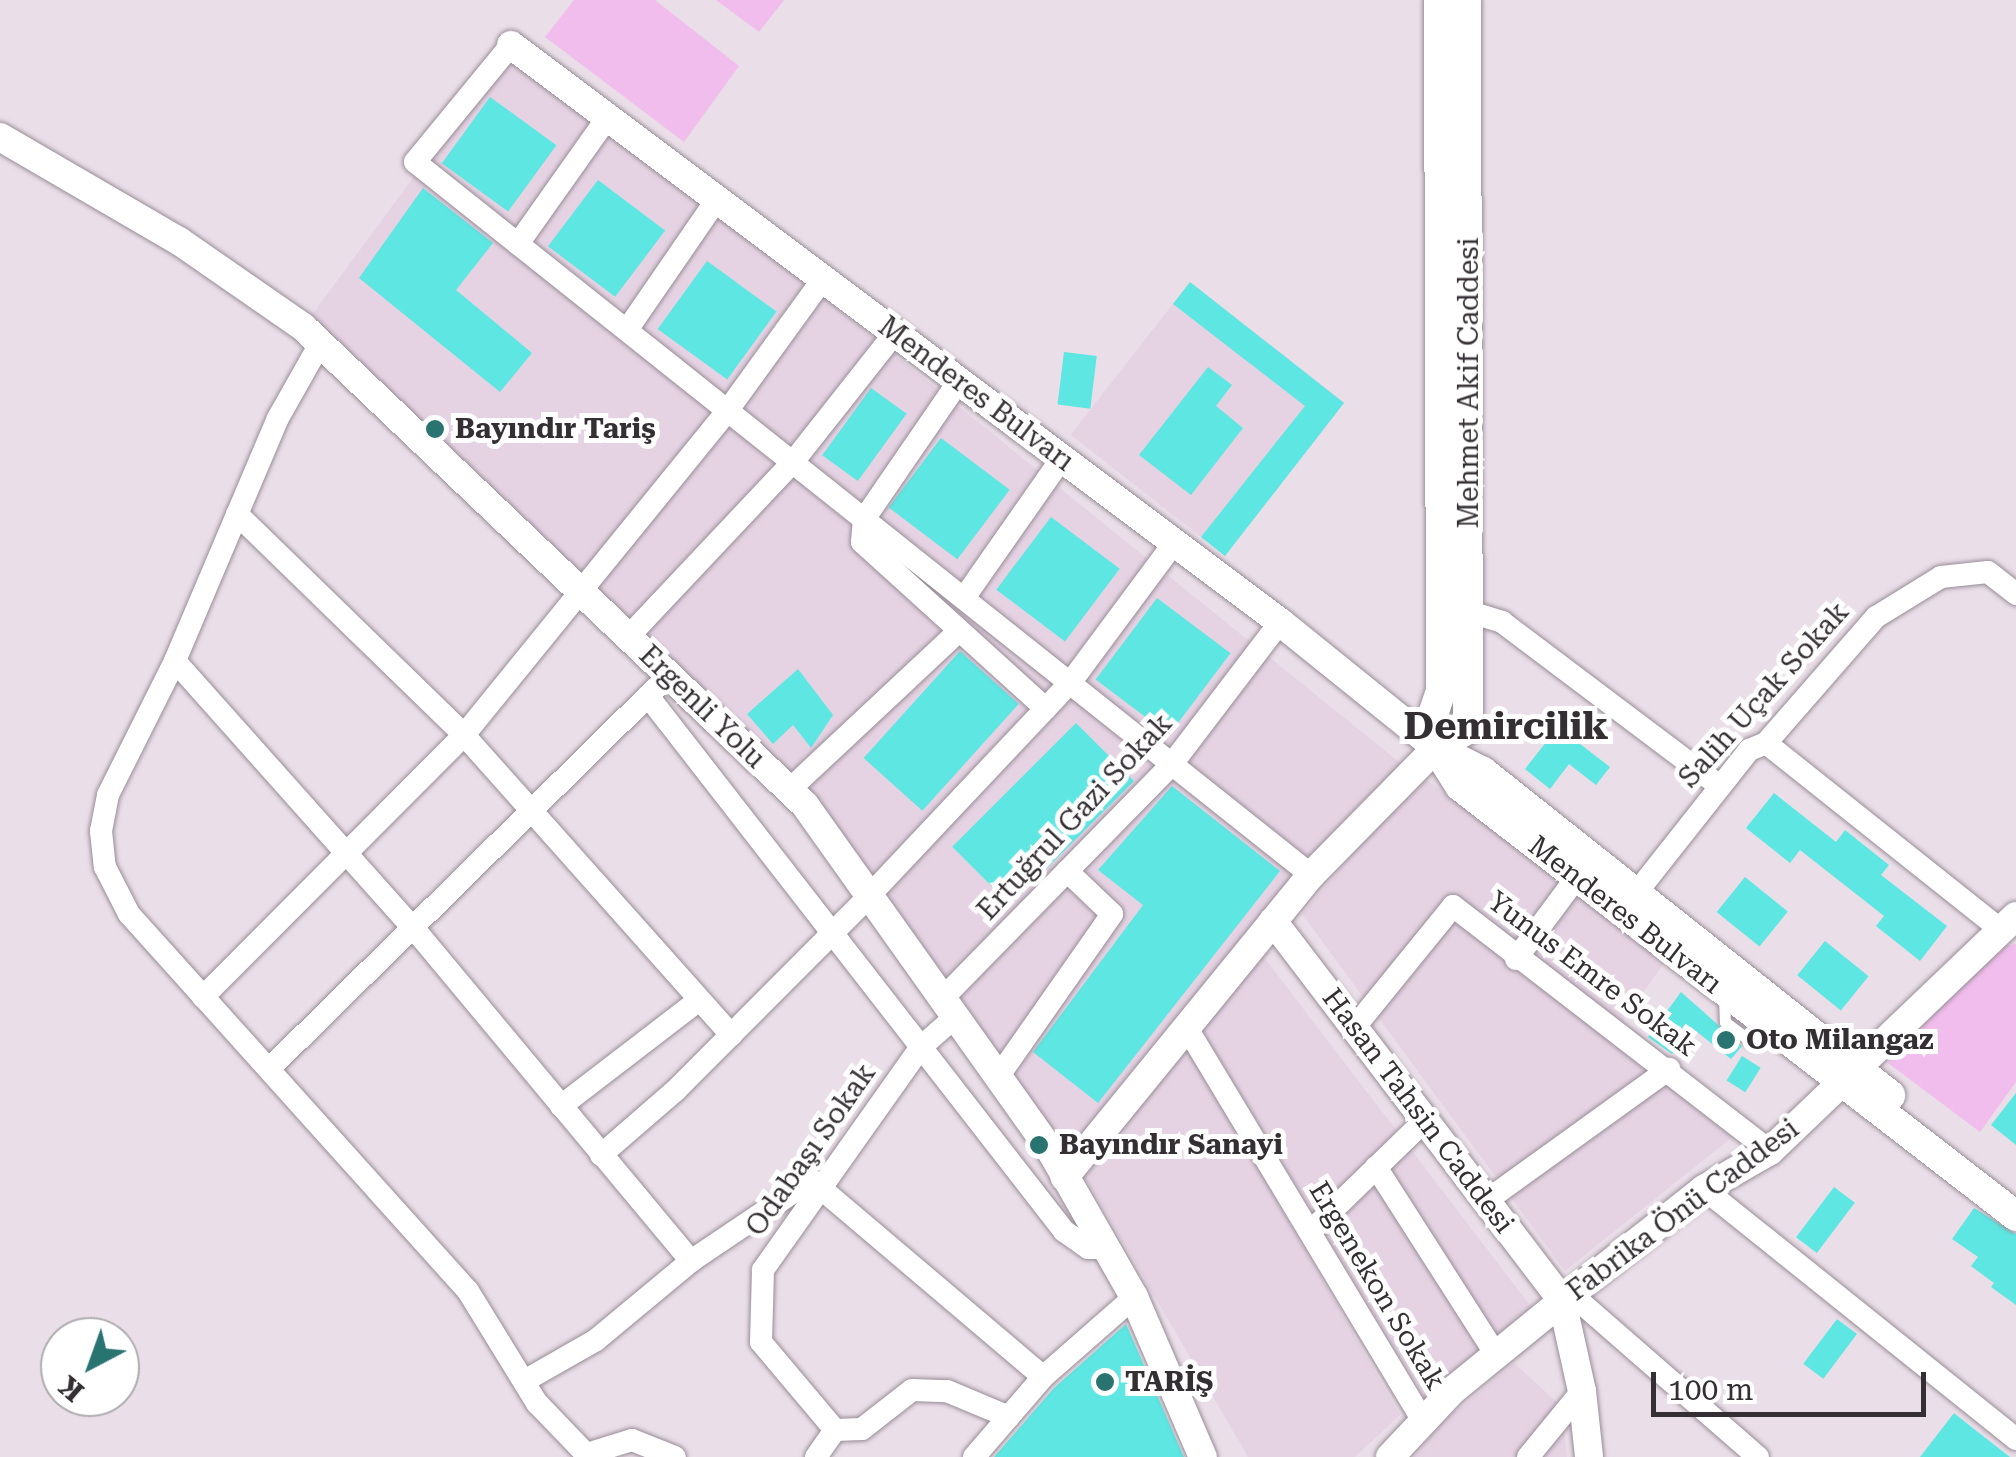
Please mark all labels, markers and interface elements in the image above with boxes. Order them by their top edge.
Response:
street label: Mehmet Akif Caddesi [1452,237,1486,529]
street label: Menderes Bulvarı [872,310,1080,478]
place label: Bayındır Tariş [455,412,656,446]
marker: Bayındır Tariş [424,418,446,440]
street label: Salih Uçak Sokak [1672,595,1856,795]
street label: Ergenli Yolu [632,639,772,775]
district label: Demircilik [1403,704,1609,750]
street label: Ertuğrul Gazi Sokak [971,707,1179,927]
street label: Menderes Bulvarı [1522,829,1728,1001]
street label: Yunus Emre Sokak [1481,885,1703,1063]
street label: Hasan Tahsin Caddesi [1315,982,1521,1240]
place label: Oto Milangaz [1746,1023,1934,1057]
marker: Oto Milangaz [1715,1029,1737,1051]
street label: Odabaşı Sokak [739,1057,883,1243]
street label: Fabrika Önü Caddesi [1561,1112,1805,1308]
place label: Bayındır Sanayi [1059,1128,1283,1162]
marker: Bayındır Sanayi [1028,1134,1050,1156]
street label: Ergenekon Sokak [1302,1176,1452,1396]
north arrow [40,1317,140,1417]
scale bar [1656,1352,1931,1414]
place label: TARİŞ [1125,1365,1213,1399]
text: K [52,1369,90,1408]
marker: TARİŞ [1094,1371,1116,1393]
text: 100 m [1668,1372,1753,1407]

